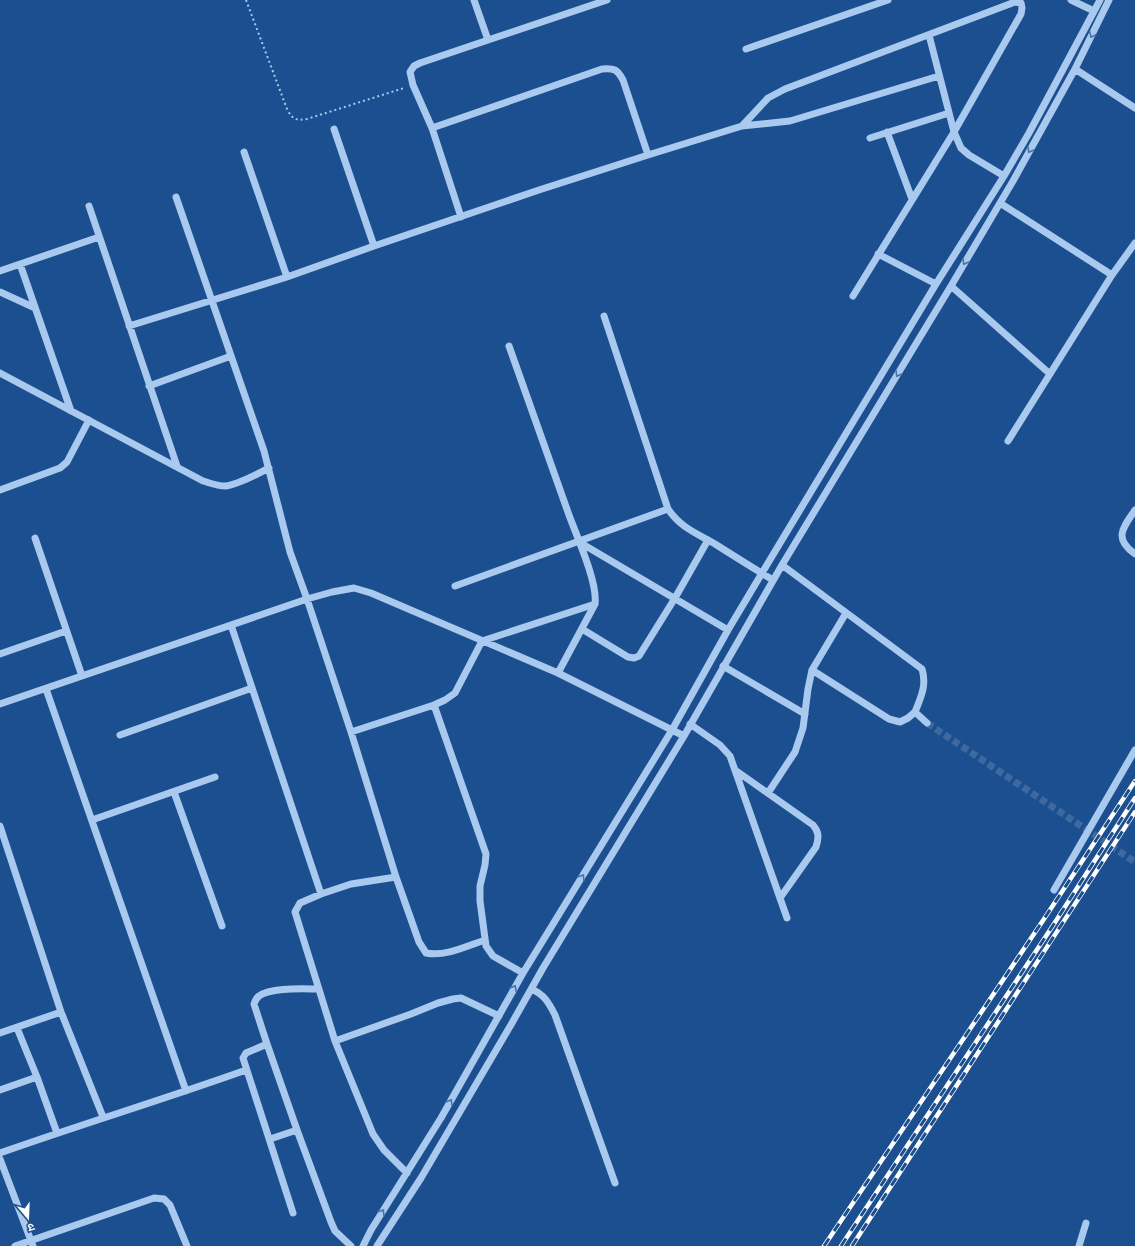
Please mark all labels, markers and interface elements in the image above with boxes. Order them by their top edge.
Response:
one-way arrow [1089,31,1097,38]
one-way arrow [1027,145,1035,153]
one-way arrow [963,258,970,265]
one-way arrow [896,370,903,377]
one-way arrow [577,874,584,881]
one-way arrow [510,985,517,992]
one-way arrow [446,1099,453,1106]
north arrow [8,1198,48,1238]
one-way arrow [377,1209,385,1216]
text: उ [25,1219,37,1236]

